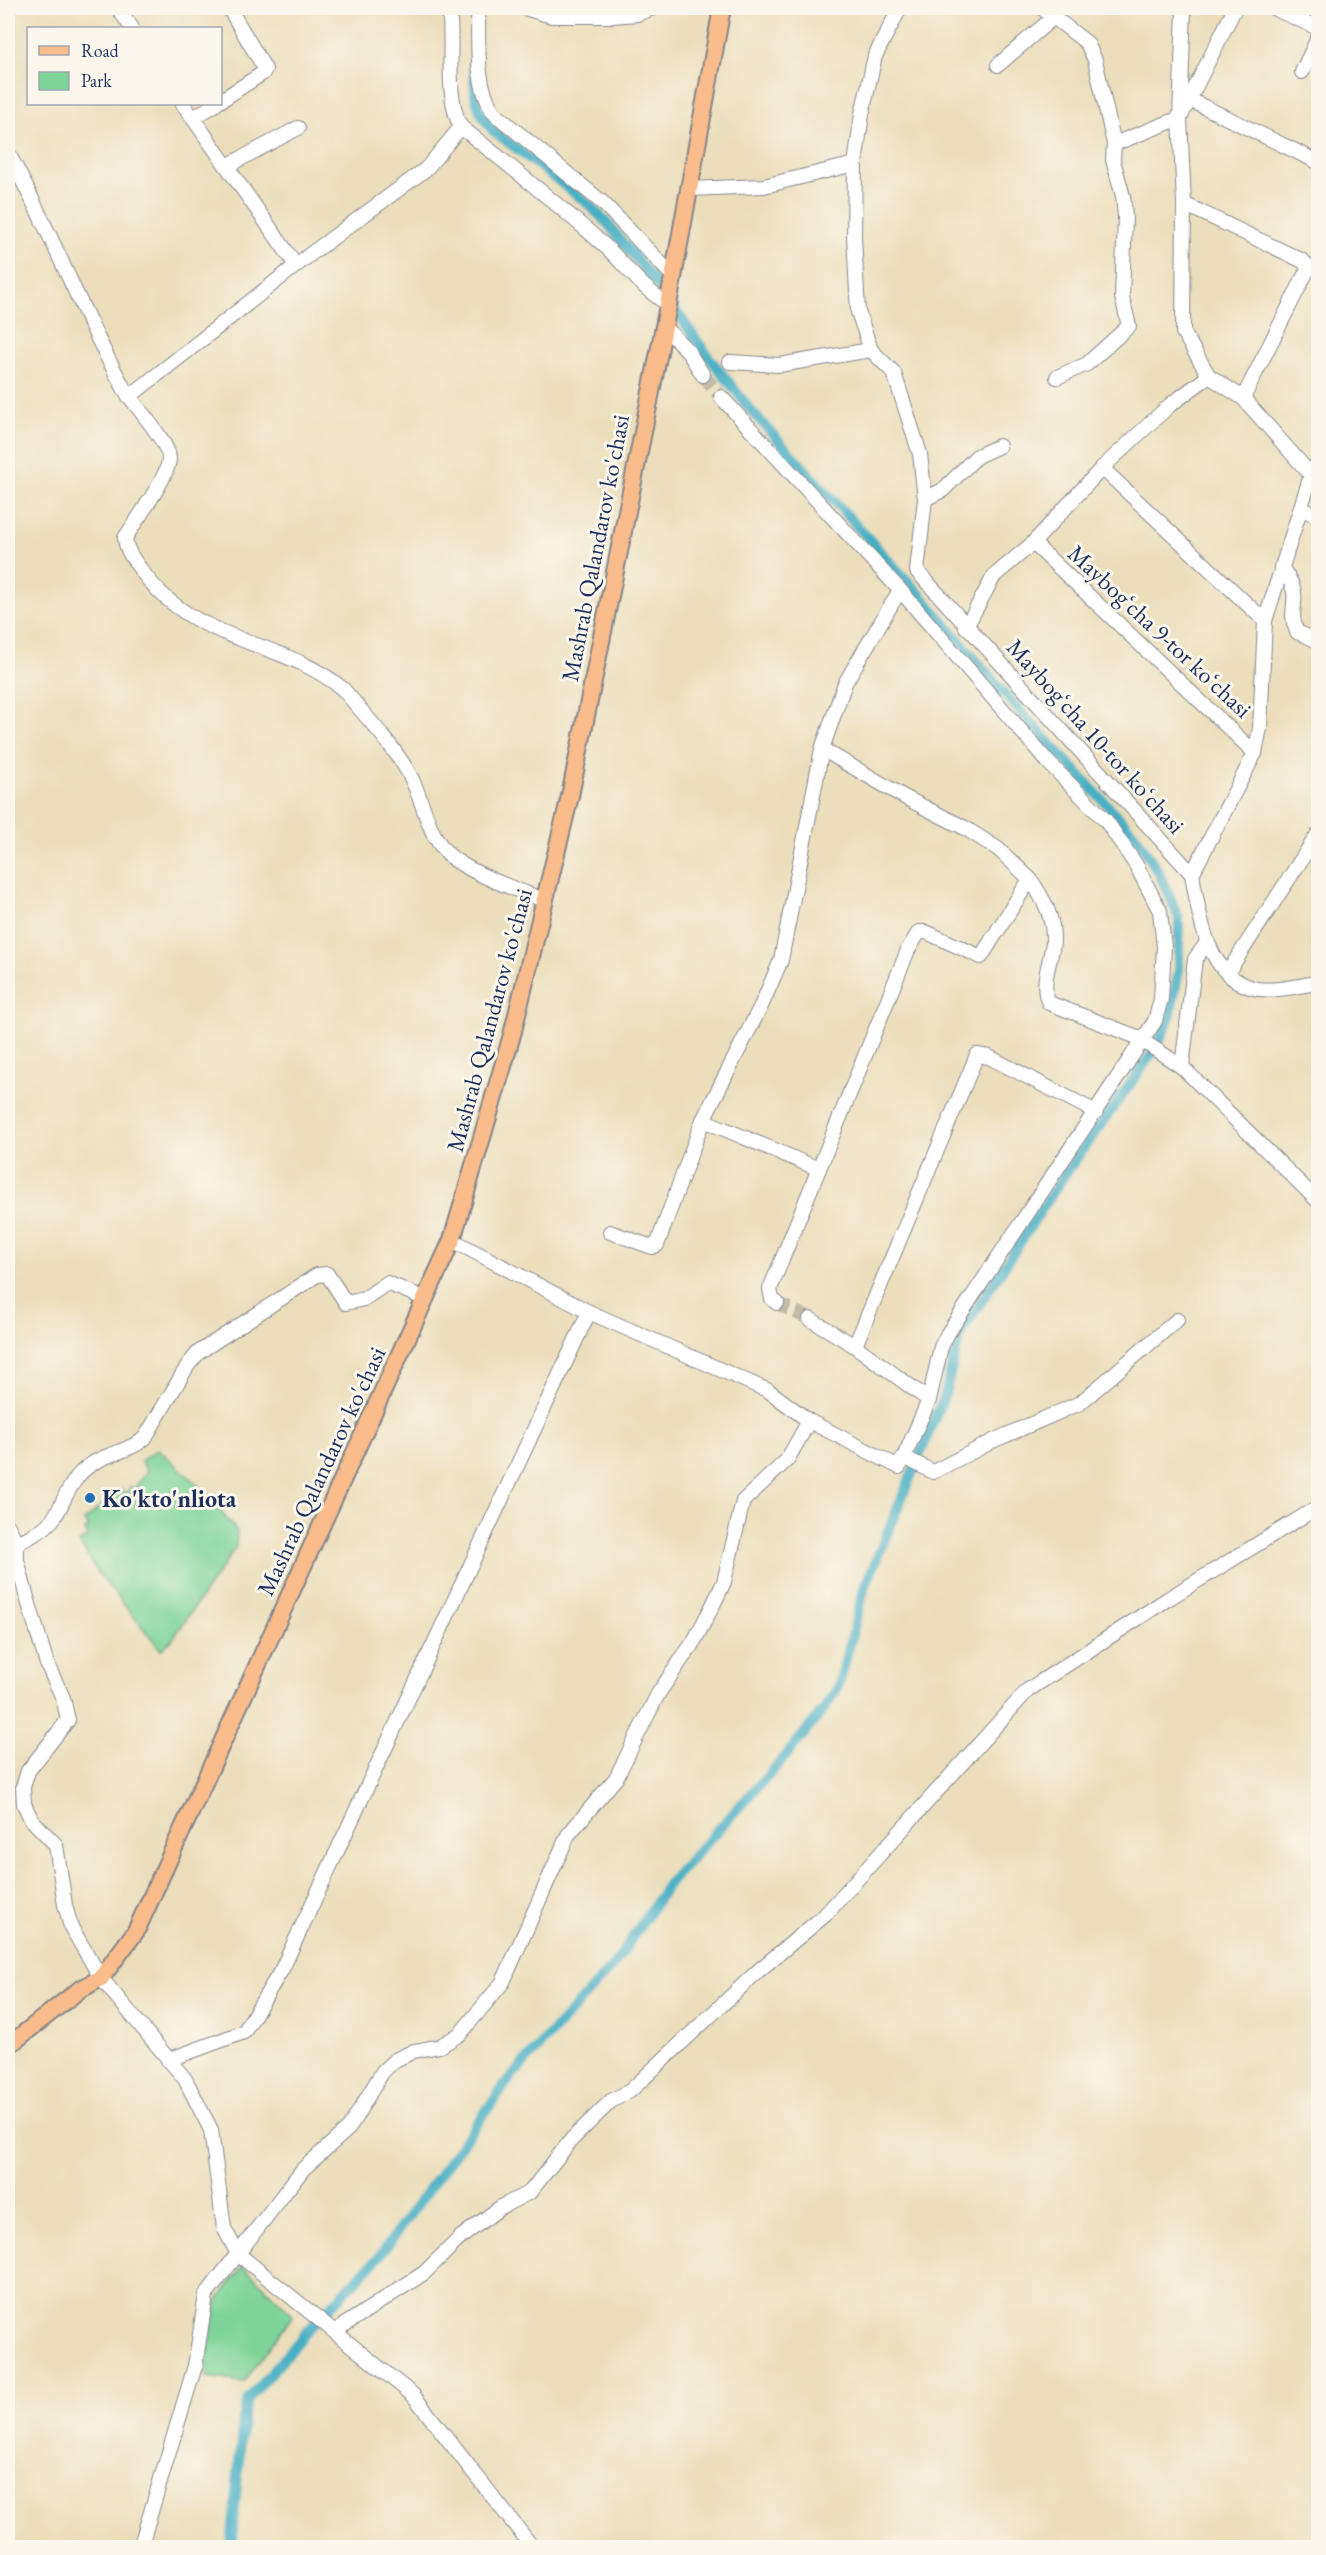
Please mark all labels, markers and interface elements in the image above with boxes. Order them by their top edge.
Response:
legend [27,27,222,105]
text: Road [81,39,120,62]
text: Park [81,69,112,92]
street label: Mashrab Qalandarov ko'chasi [554,412,636,684]
street label: Maybogʻcha 9-tor koʻchasi [1061,538,1259,724]
street label: Maybogʻcha 10-tor koʻchasi [1000,632,1192,840]
street label: Mashrab Qalandarov ko'chasi [439,885,539,1155]
street label: Mashrab Qalandarov ko'chasi [250,1341,392,1601]
place label: Ko'kto'nliota [102,1483,237,1514]
marker: Ko'kto'nliota [83,1491,97,1505]

